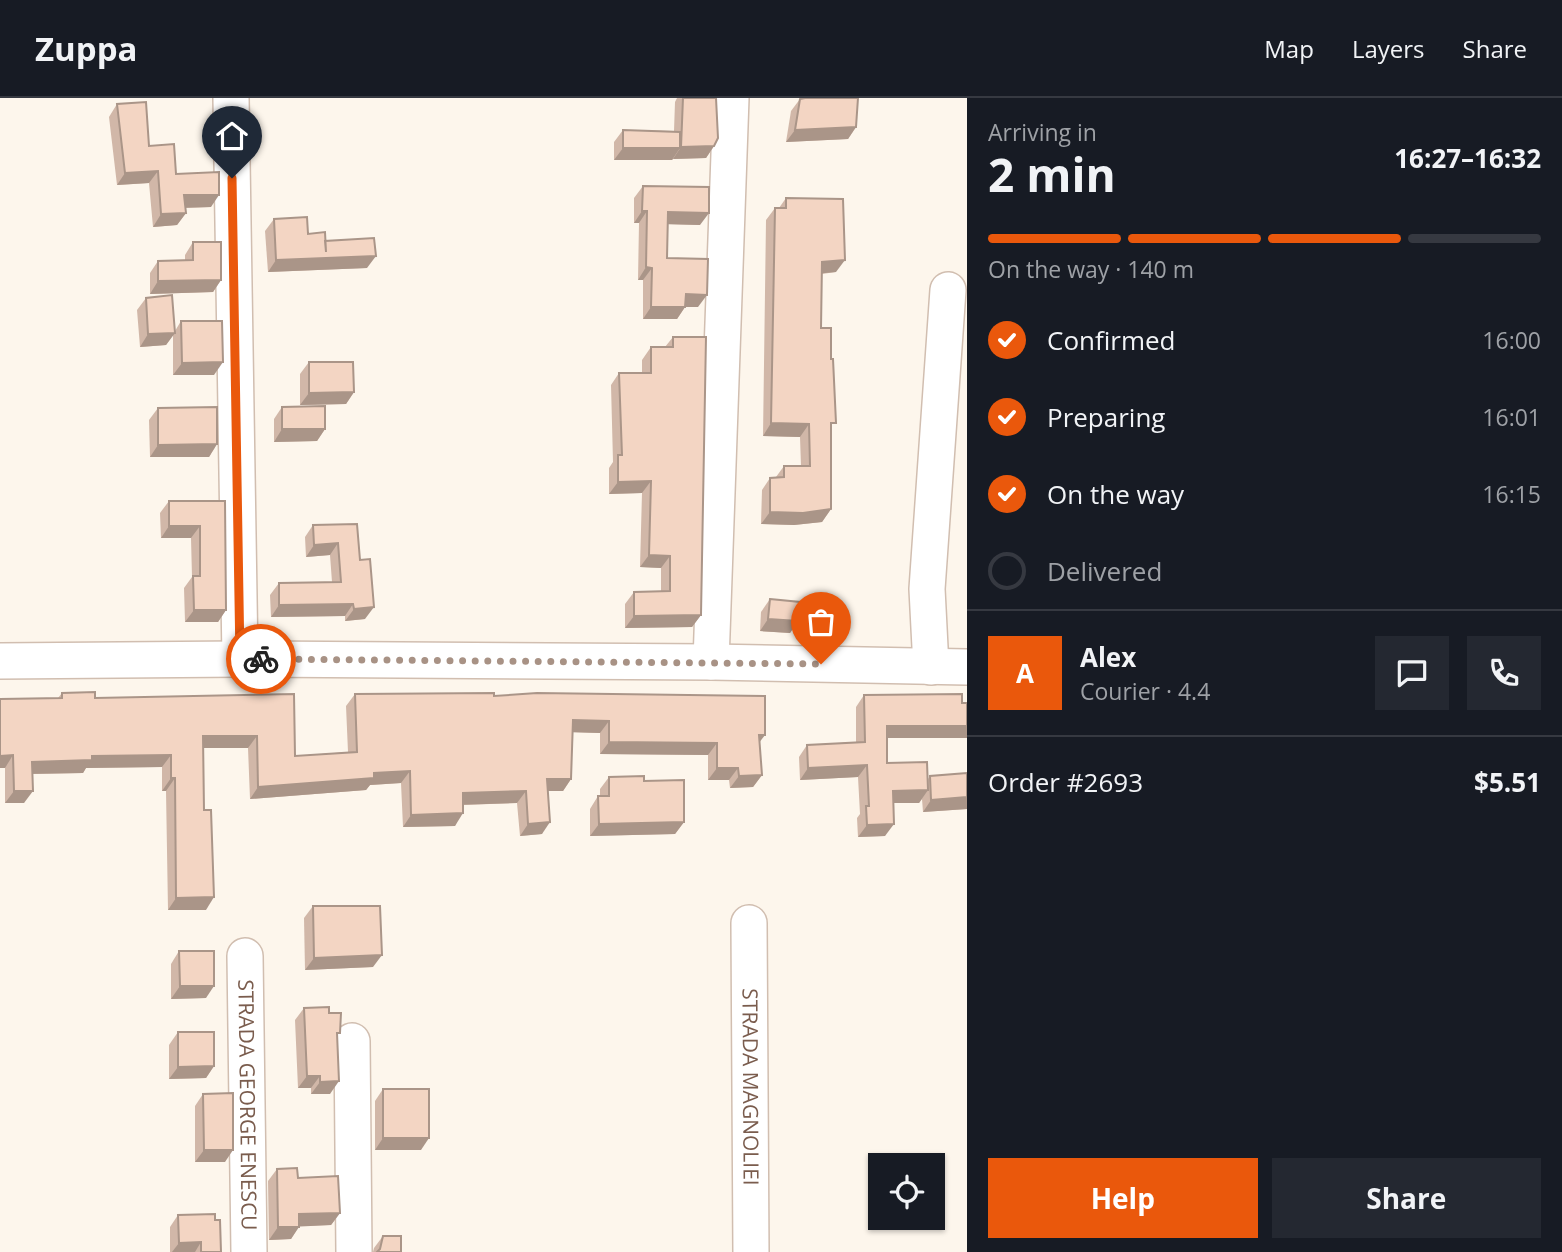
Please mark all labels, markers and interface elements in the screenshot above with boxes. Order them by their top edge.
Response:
text: Zuppa [35,26,138,71]
text: Map [1264,32,1314,65]
text: Layers [1352,32,1425,65]
text: Share [1463,32,1527,65]
pin [202,106,262,178]
text: Arriving in [988,116,1097,148]
icon: home [213,117,251,155]
text: 16:27–16:32 [1394,140,1541,176]
text: 2 min [988,143,1116,205]
text: On the way · 140 m [988,253,1194,285]
icon: check [988,321,1026,359]
text: Confirmed [1047,322,1175,358]
text: 16:00 [1482,324,1541,356]
icon: check [988,398,1026,436]
text: Preparing [1047,399,1165,435]
text: 16:01 [1482,401,1541,433]
icon: check [988,475,1026,513]
text: On the way [1047,476,1184,512]
text: 16:15 [1482,478,1541,510]
text: Delivered [1047,553,1162,589]
pin [791,592,851,664]
icon: bag [802,603,840,641]
courier [226,624,296,694]
button: chat [1375,636,1449,710]
button: phone [1467,636,1541,710]
text: Alex [1080,639,1136,675]
icon: bike [242,640,280,678]
text: A [1016,655,1034,691]
text: Courier · 4.4 [1080,675,1210,707]
text: Order #2693 [988,764,1143,800]
text: $5.51 [1474,764,1541,800]
street label: STRADA GEORGE ENESCU [232,979,264,1231]
street label: STRADA MAGNOLIEI [736,988,766,1186]
map controls [868,1153,945,1230]
button: locate [868,1153,945,1230]
button: Help [988,1158,1258,1238]
button: Share [1272,1158,1541,1238]

